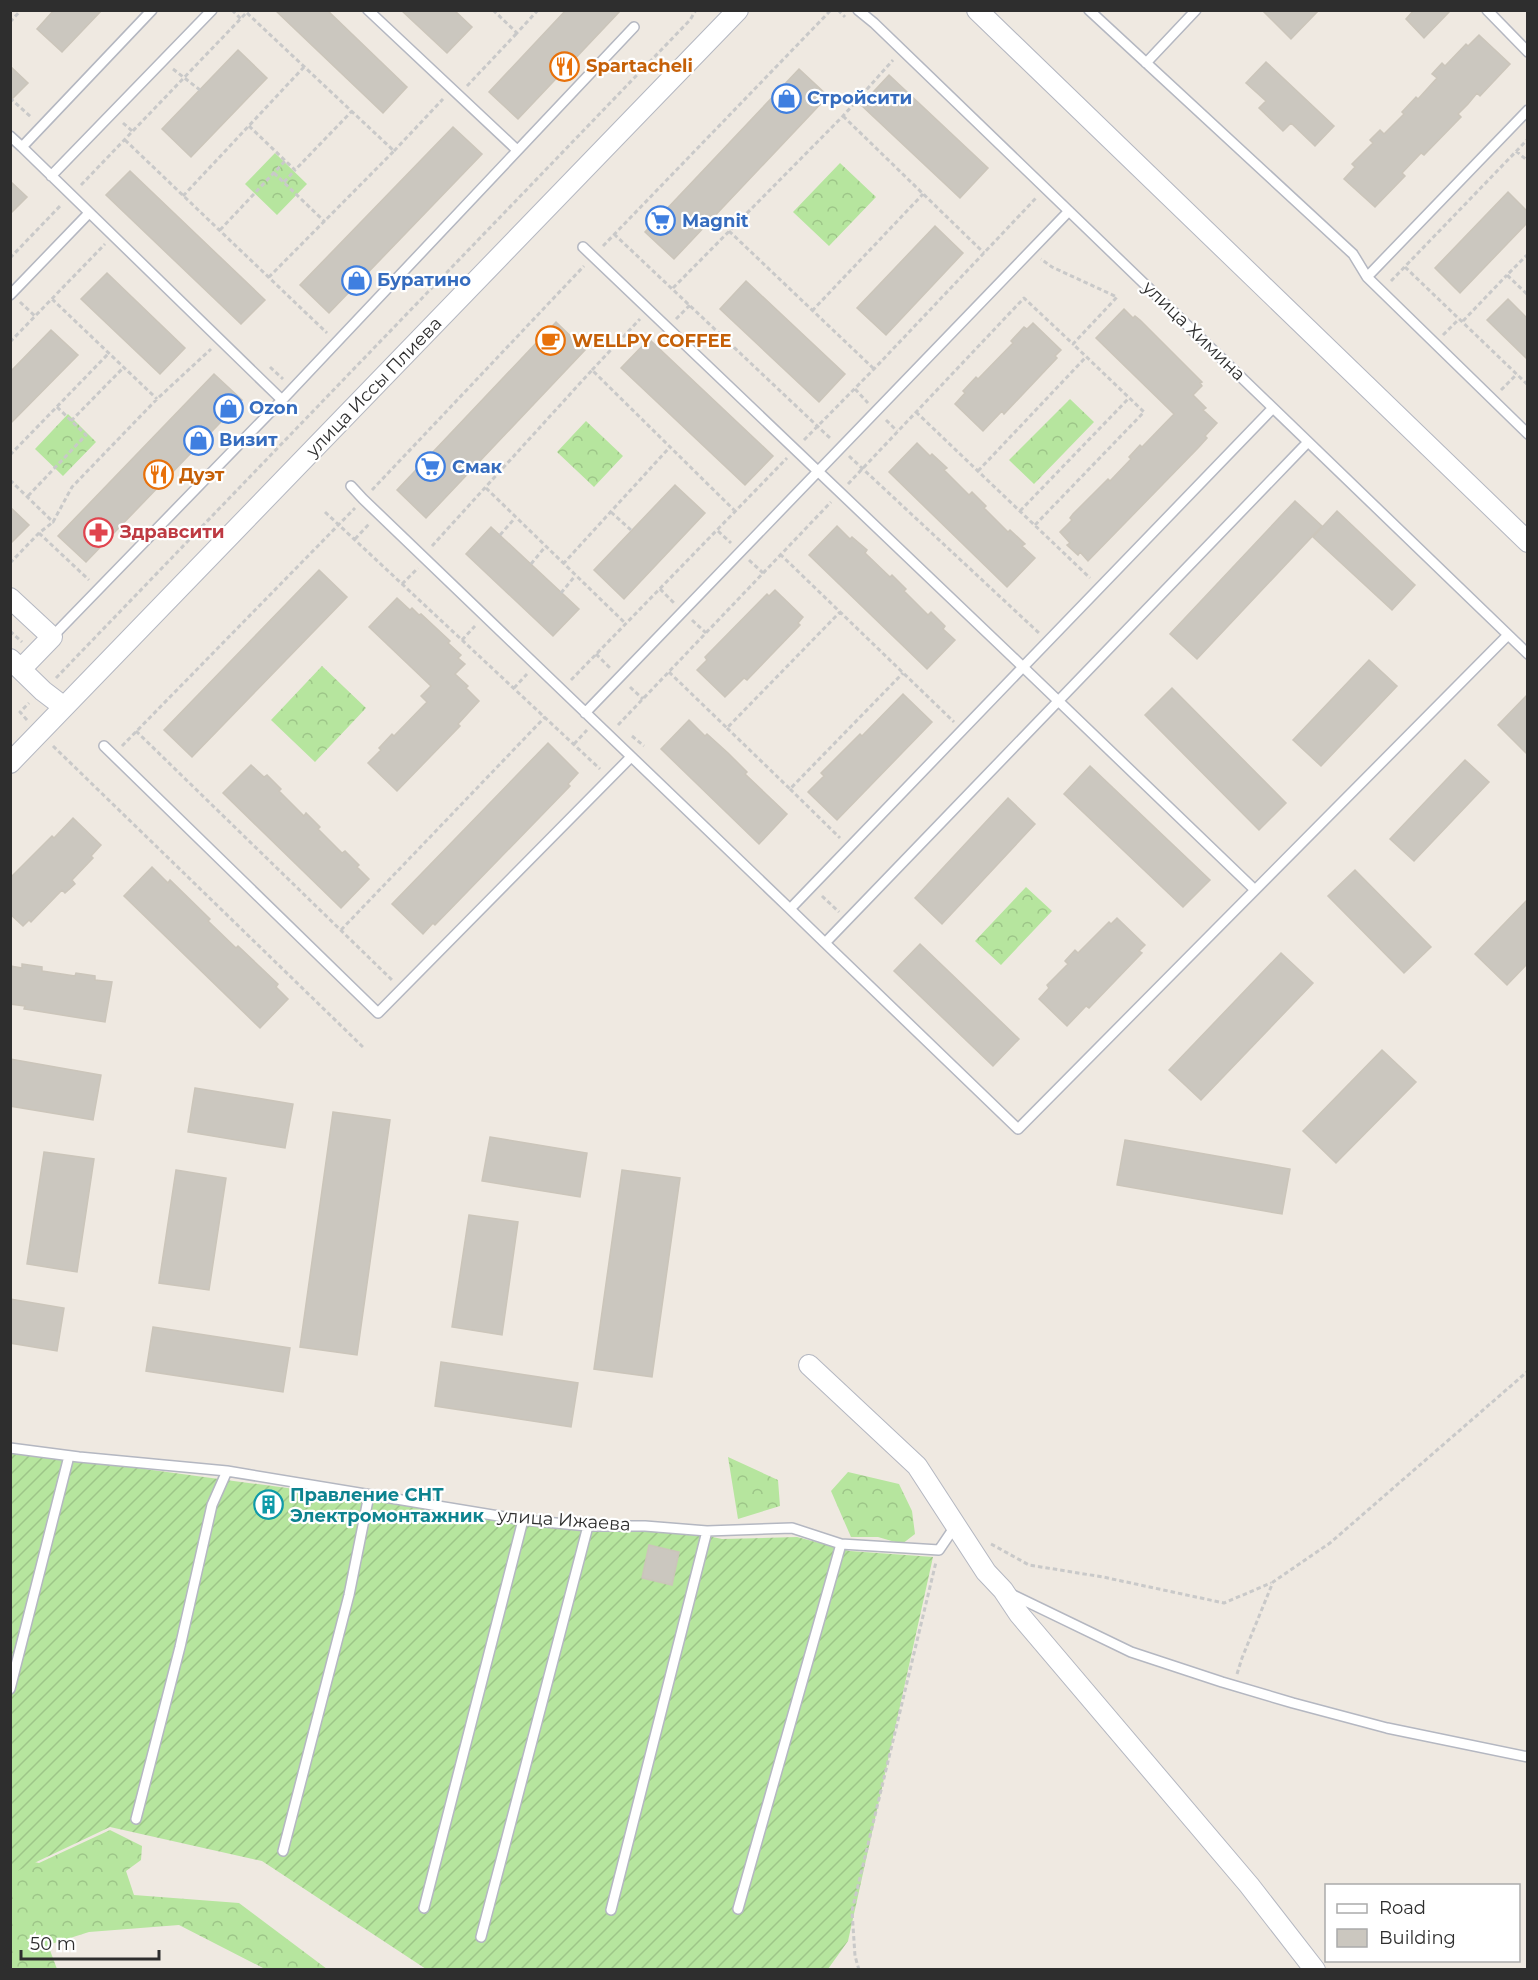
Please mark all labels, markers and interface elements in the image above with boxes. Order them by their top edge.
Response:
restaurant icon: Spartacheli [549,50,581,82]
place label: Spartacheli [586,55,693,77]
shop icon: Стройсити [770,82,802,114]
place label: Стройсити [807,87,912,109]
supermarket icon: Magnit [645,205,677,237]
place label: Magnit [682,210,749,232]
shop icon: Буратино [340,264,372,296]
place label: Буратино [377,269,471,291]
street label: улица Химина [1137,276,1250,385]
street label: улица Иссы Плиева [301,313,446,462]
cafe icon: WELLPY COFFEE [535,325,567,357]
place label: WELLPY COFFEE [572,330,732,352]
shop icon: Ozon [212,392,244,424]
place label: Ozon [249,397,298,419]
shop icon: Визит [182,424,214,456]
place label: Визит [219,429,278,451]
supermarket icon: Смак [415,451,447,483]
place label: Смак [452,456,503,478]
restaurant icon: Дуэт [142,459,174,491]
place label: Дуэт [179,464,225,486]
pharmacy icon: Здравсити [83,516,115,548]
place label: Здравсити [119,521,225,543]
place label: Правление СНТ Электромонтажник [290,1484,485,1527]
building icon: Правление СНТ Электромонтажник [253,1489,285,1521]
street label: улица Ижаева [496,1504,631,1536]
legend [1325,1884,1520,1962]
text: Road [1379,1897,1426,1919]
scale bar [21,1923,159,1961]
text: Building [1379,1927,1456,1949]
text: 50 m [30,1933,76,1955]

